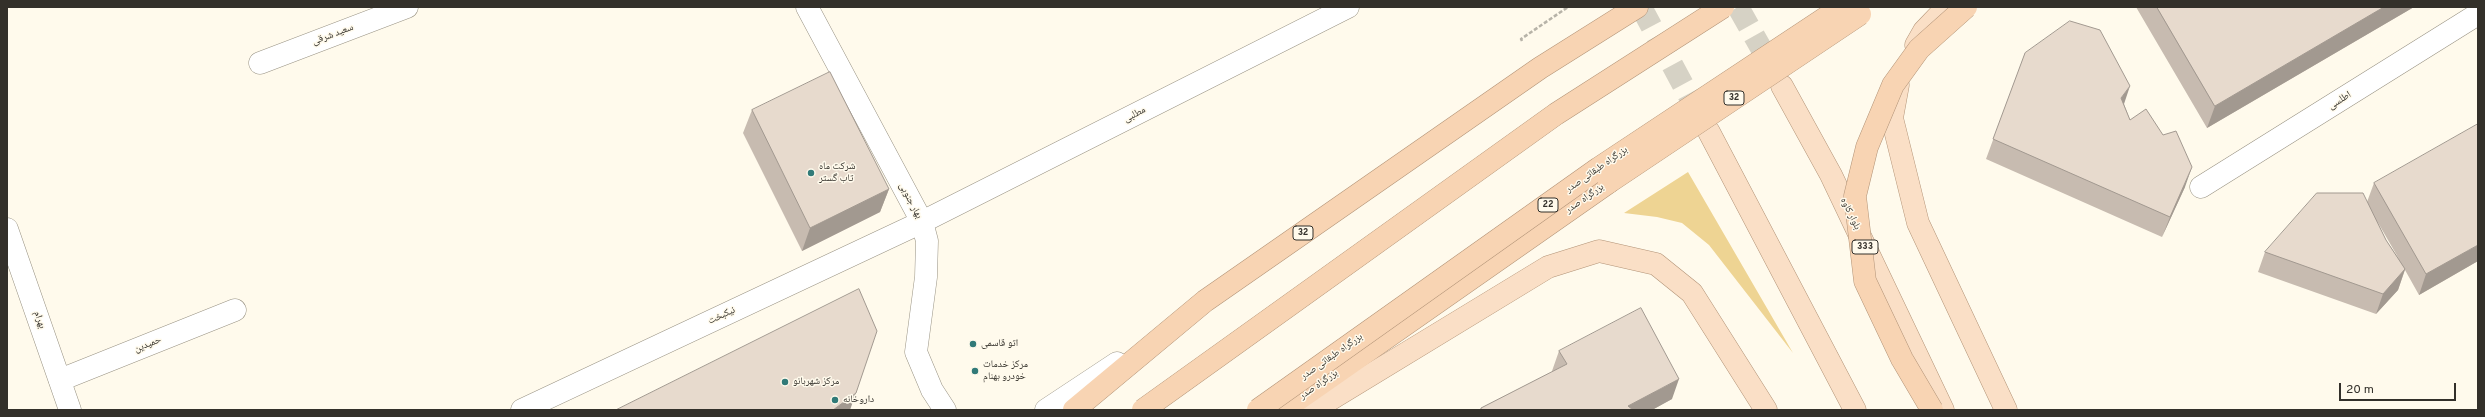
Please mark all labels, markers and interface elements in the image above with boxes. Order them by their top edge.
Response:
street label: سعید شرقی [311,22,355,48]
street label: اطلسی [2326,89,2354,113]
road number: 32 [1724,91,1744,105]
street label: مطلبی [1122,104,1148,126]
street label: بزرگراه طبقاتی صدر [1564,144,1630,196]
place label: شرکت ماه تاب گستر [819,161,855,184]
marker: شرکت ماه تاب گستر [806,168,816,178]
street label: بهار جنوبی [896,181,924,221]
street label: بزرگراه صدر [1563,181,1607,217]
street label: بلوار کاوه [1837,196,1863,232]
road number: 22 [1538,198,1558,212]
road number: 32 [1293,226,1313,240]
road number: 333 [1852,240,1878,254]
street label: نیکبخت [706,304,738,328]
street label: بهرام [30,310,48,330]
street label: بزرگراه طبقاتی صدر [1299,331,1365,383]
street label: حمیدین [133,334,163,356]
place label: اتو قاسمی [981,338,1018,350]
marker: اتو قاسمی [968,339,978,349]
place label: مرکز خدمات خودرو بهنام [983,359,1028,382]
marker: مرکز خدمات خودرو بهنام [970,366,980,376]
street label: بزرگراه صدر [1297,367,1341,403]
scale bar [2341,375,2458,401]
place label: مرکز شهربانو [793,376,839,388]
marker: مرکز شهربانو [780,377,790,387]
text: 20 m [2346,382,2374,398]
place label: داروخانه [843,394,874,406]
marker: داروخانه [830,395,840,405]

